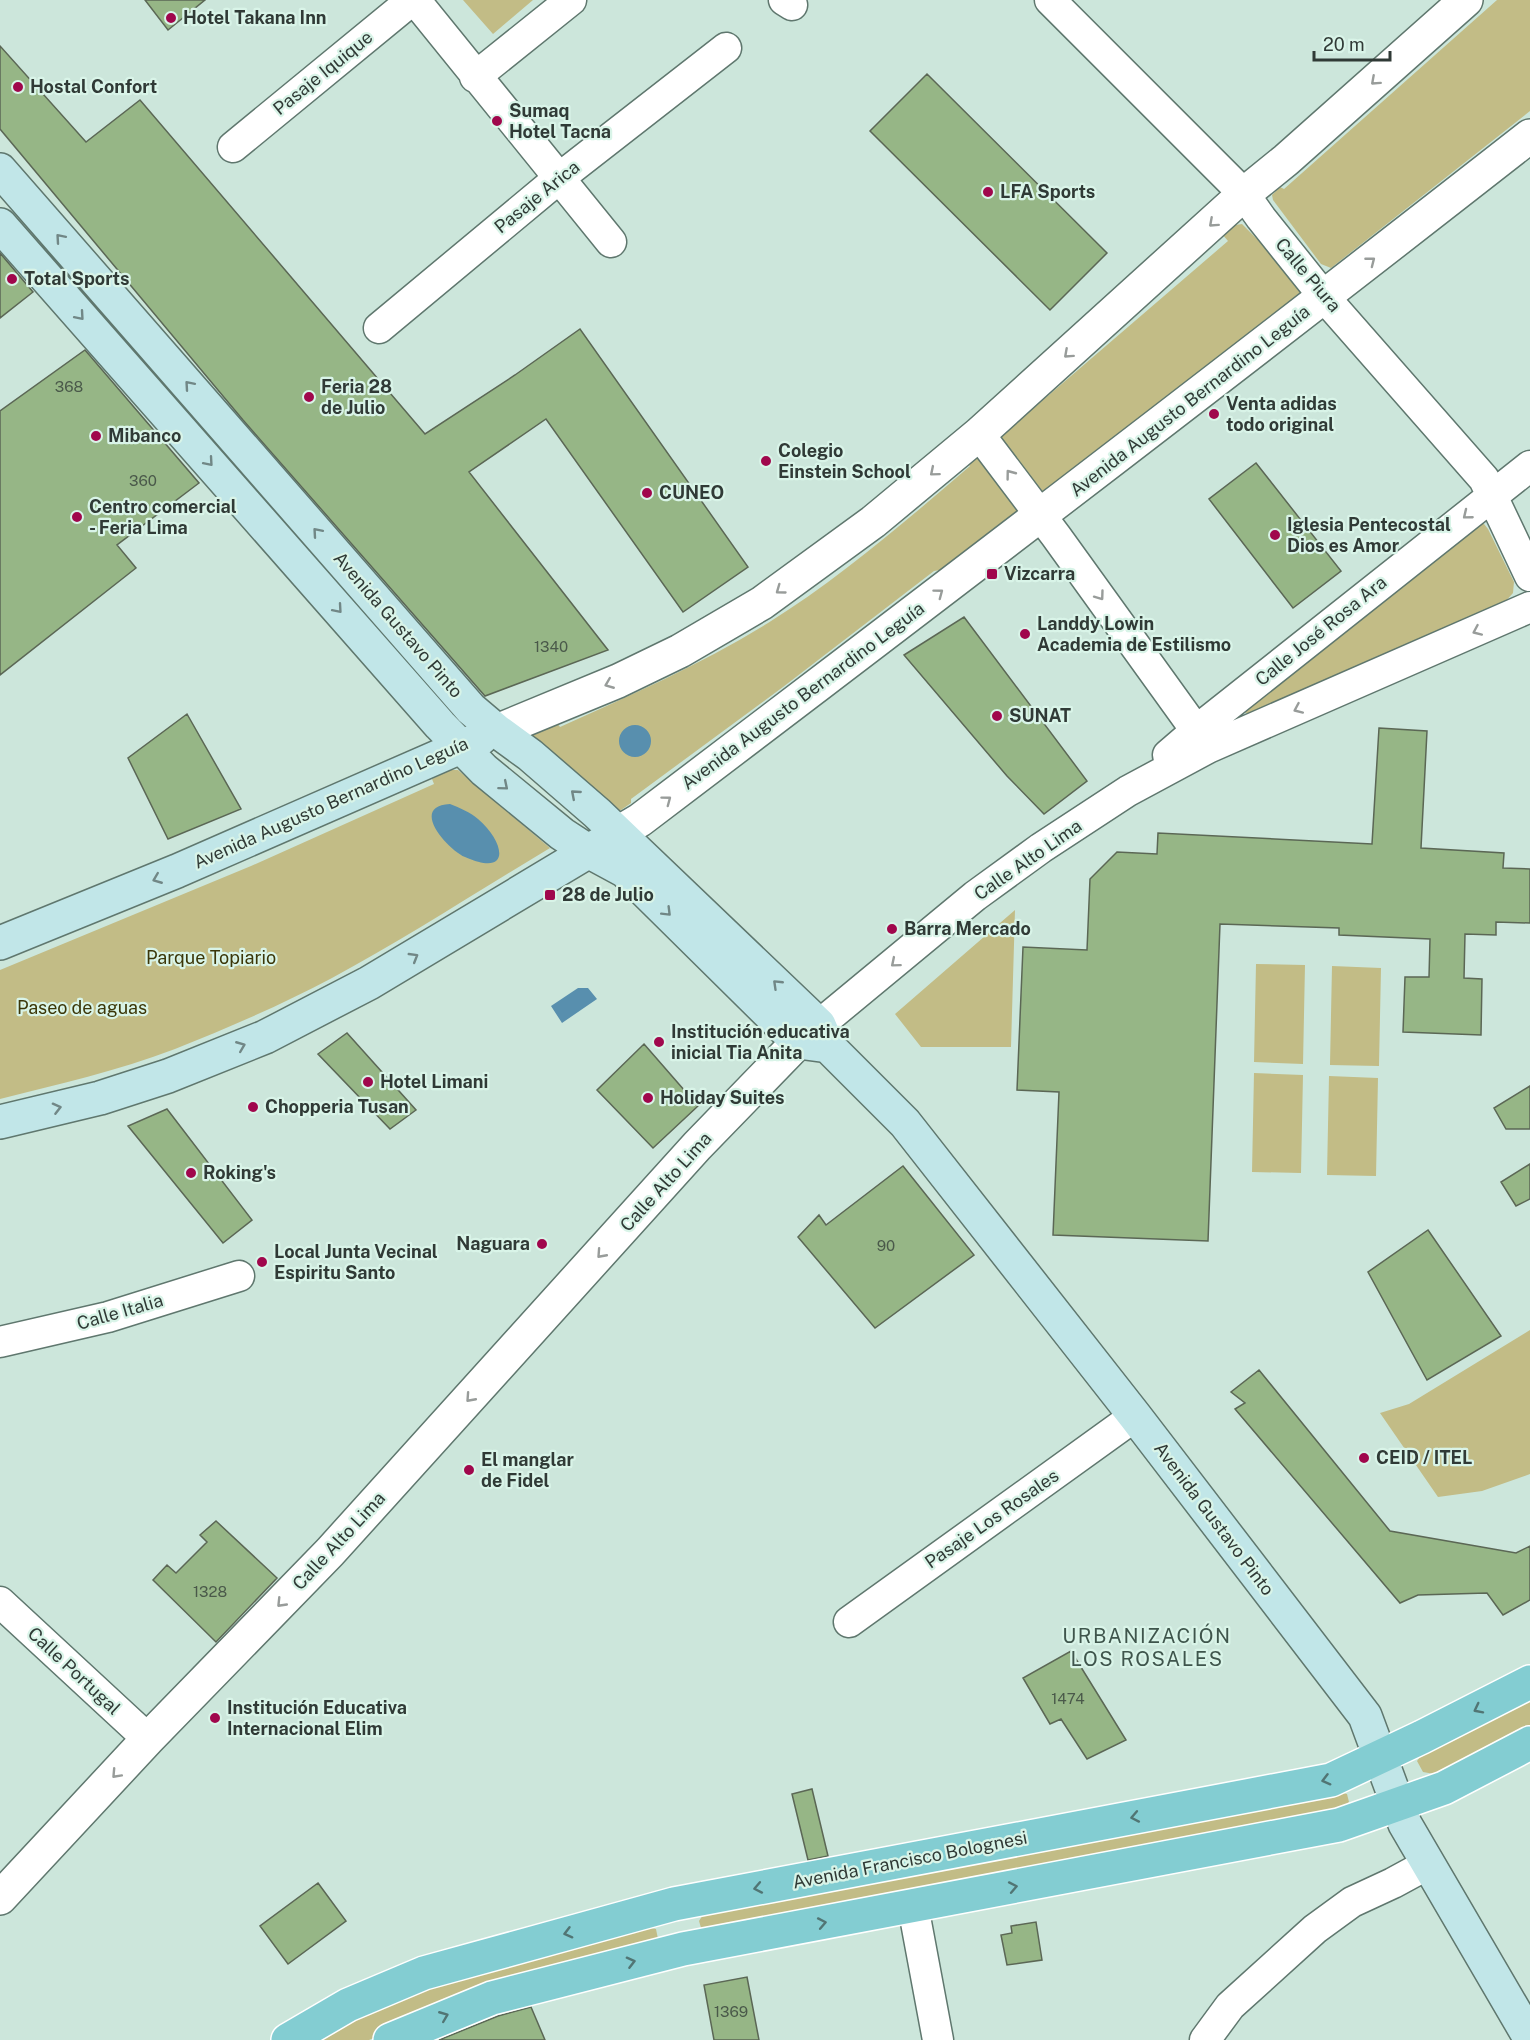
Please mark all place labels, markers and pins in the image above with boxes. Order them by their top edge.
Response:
place label: Hotel Takana Inn [183,7,327,28]
marker: Hotel Takana Inn [164,11,178,25]
place label: Hostal Confort [30,76,157,97]
marker: Hostal Confort [11,80,25,94]
place label: Sumaq Hotel Tacna [509,100,611,142]
marker: Sumaq Hotel Tacna [490,114,504,128]
place label: LFA Sports [1000,181,1095,202]
marker: LFA Sports [981,185,995,199]
place label: Total Sports [24,268,129,289]
marker: Total Sports [5,272,19,286]
place label: Feria 28 de Julio [321,376,392,418]
marker: Feria 28 de Julio [302,390,316,404]
place label: Venta adidas todo original [1226,393,1337,435]
marker: Venta adidas todo original [1207,407,1221,421]
place label: Mibanco [108,425,181,446]
marker: Mibanco [89,429,103,443]
place label: Colegio Einstein School [778,440,911,482]
marker: Colegio Einstein School [759,454,773,468]
place label: CUNEO [659,482,724,503]
marker: CUNEO [640,486,654,500]
place label: Centro comercial - Feria Lima [89,496,237,538]
marker: Centro comercial - Feria Lima [70,510,84,524]
place label: Iglesia Pentecostal Dios es Amor [1287,514,1451,556]
marker: Iglesia Pentecostal Dios es Amor [1268,528,1282,542]
place label: Vizcarra [1004,563,1075,584]
marker: Vizcarra [985,567,999,581]
place label: Landdy Lowin Academia de Estilismo [1037,613,1231,655]
marker: Landdy Lowin Academia de Estilismo [1018,627,1032,641]
place label: SUNAT [1009,705,1071,726]
marker: SUNAT [990,709,1004,723]
place label: 28 de Julio [562,884,654,905]
marker: 28 de Julio [543,888,557,902]
place label: Barra Mercado [904,918,1031,939]
marker: Barra Mercado [885,922,899,936]
place label: Institución educativa inicial Tia Anita [671,1021,850,1063]
marker: Institución educativa inicial Tia Anita [652,1035,666,1049]
place label: Hotel Limani [380,1071,488,1092]
marker: Hotel Limani [361,1075,375,1089]
place label: Holiday Suites [660,1087,785,1108]
marker: Holiday Suites [641,1091,655,1105]
place label: Chopperia Tusan [265,1096,409,1117]
marker: Chopperia Tusan [246,1100,260,1114]
place label: Roking's [203,1162,276,1183]
marker: Roking's [184,1166,198,1180]
place label: Naguara [456,1233,530,1254]
marker: Naguara [535,1237,549,1251]
place label: Local Junta Vecinal Espiritu Santo [274,1241,438,1283]
marker: Local Junta Vecinal Espiritu Santo [255,1255,269,1269]
place label: CEID / ITEL [1376,1447,1472,1468]
place label: El manglar de Fidel [481,1449,575,1491]
marker: CEID / ITEL [1357,1451,1371,1465]
marker: El manglar de Fidel [462,1463,476,1477]
place label: Institución Educativa Internacional Elim [227,1697,407,1739]
marker: Institución Educativa Internacional Elim [208,1711,222,1725]

